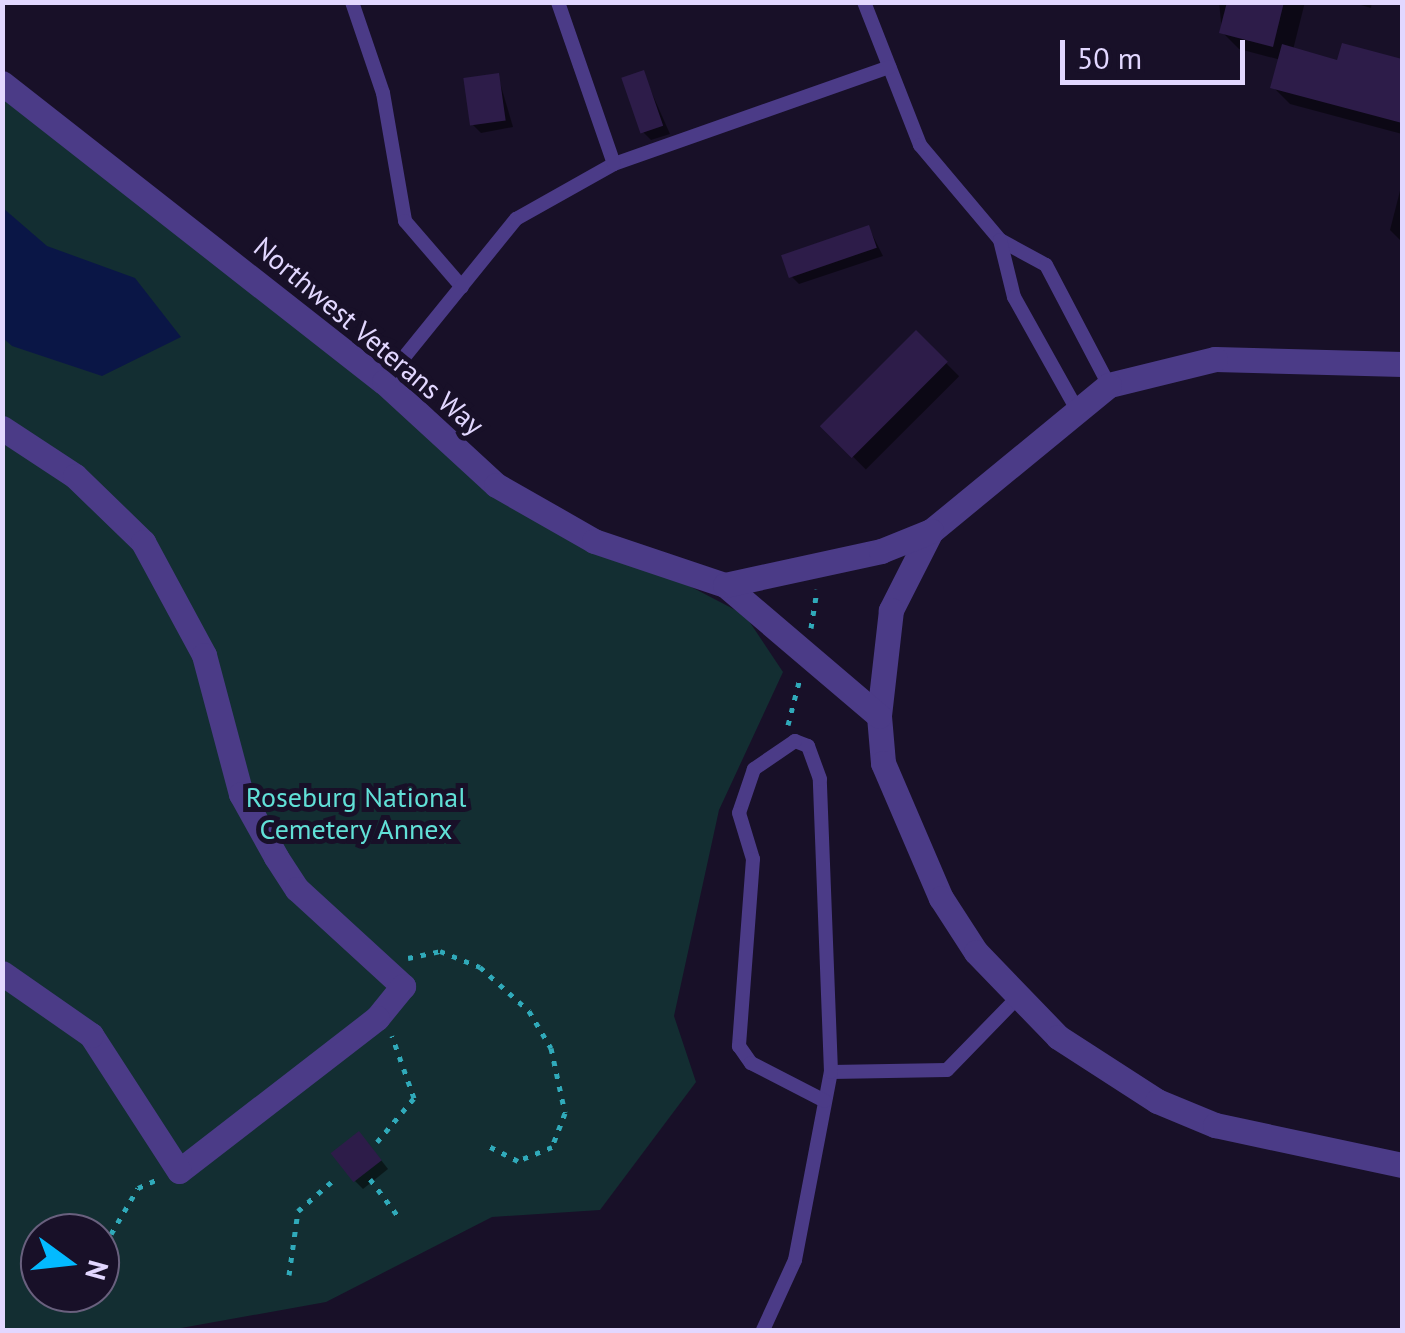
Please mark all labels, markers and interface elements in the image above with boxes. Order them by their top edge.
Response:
scale bar [1065,20,1250,82]
text: 50 m [1077,38,1142,77]
street label: Northwest Veterans Way [247,230,491,442]
park label: Roseburg National Cemetery Annex [246,780,466,846]
north arrow [20,1213,120,1313]
text: N [77,1257,118,1284]

